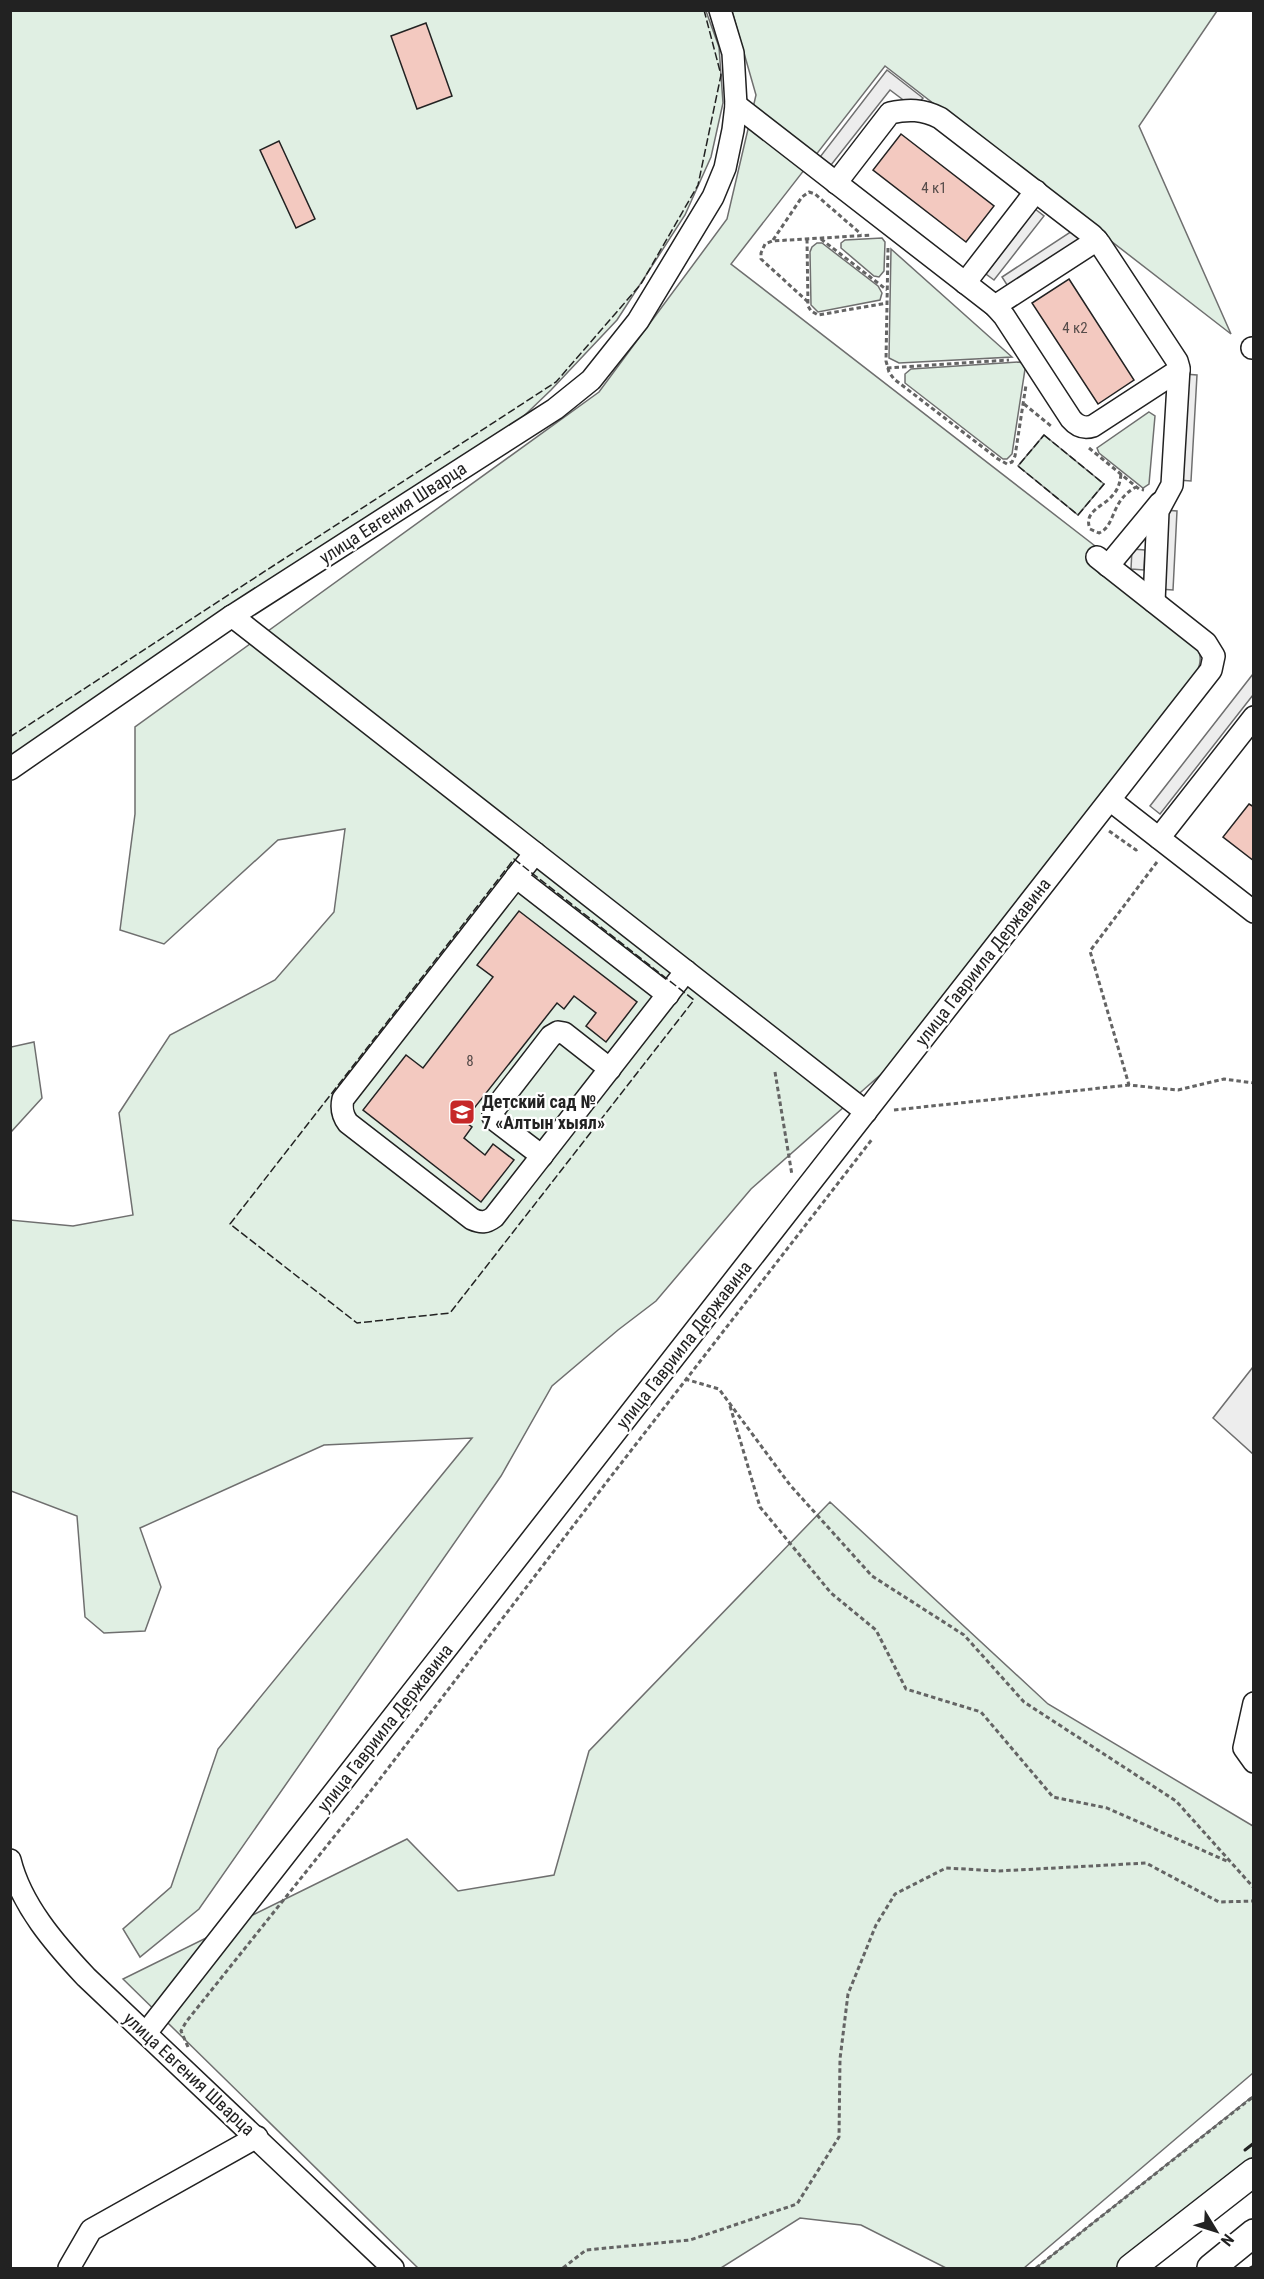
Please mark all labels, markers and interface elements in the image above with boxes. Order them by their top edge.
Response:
house number: 4 к1 [921,179,947,197]
house number: 4 к2 [1062,319,1088,337]
street label: улица Евгения Шварца [315,457,470,568]
street label: улица Гавриила Державина [911,874,1055,1050]
house number: 8 [466,1052,474,1070]
place label: Детский сад № 7 «Алтын хыял» [482,1091,605,1133]
school or university icon: Детский сад № 7 «Алтын хыял» [447,1097,477,1127]
street label: улица Гавриила Державина [612,1257,756,1433]
street label: улица Гавриила Державина [313,1640,457,1816]
street label: улица Евгения Шварца [120,2008,259,2140]
north arrow [1186,2201,1246,2261]
text: N [1217,2230,1238,2250]

